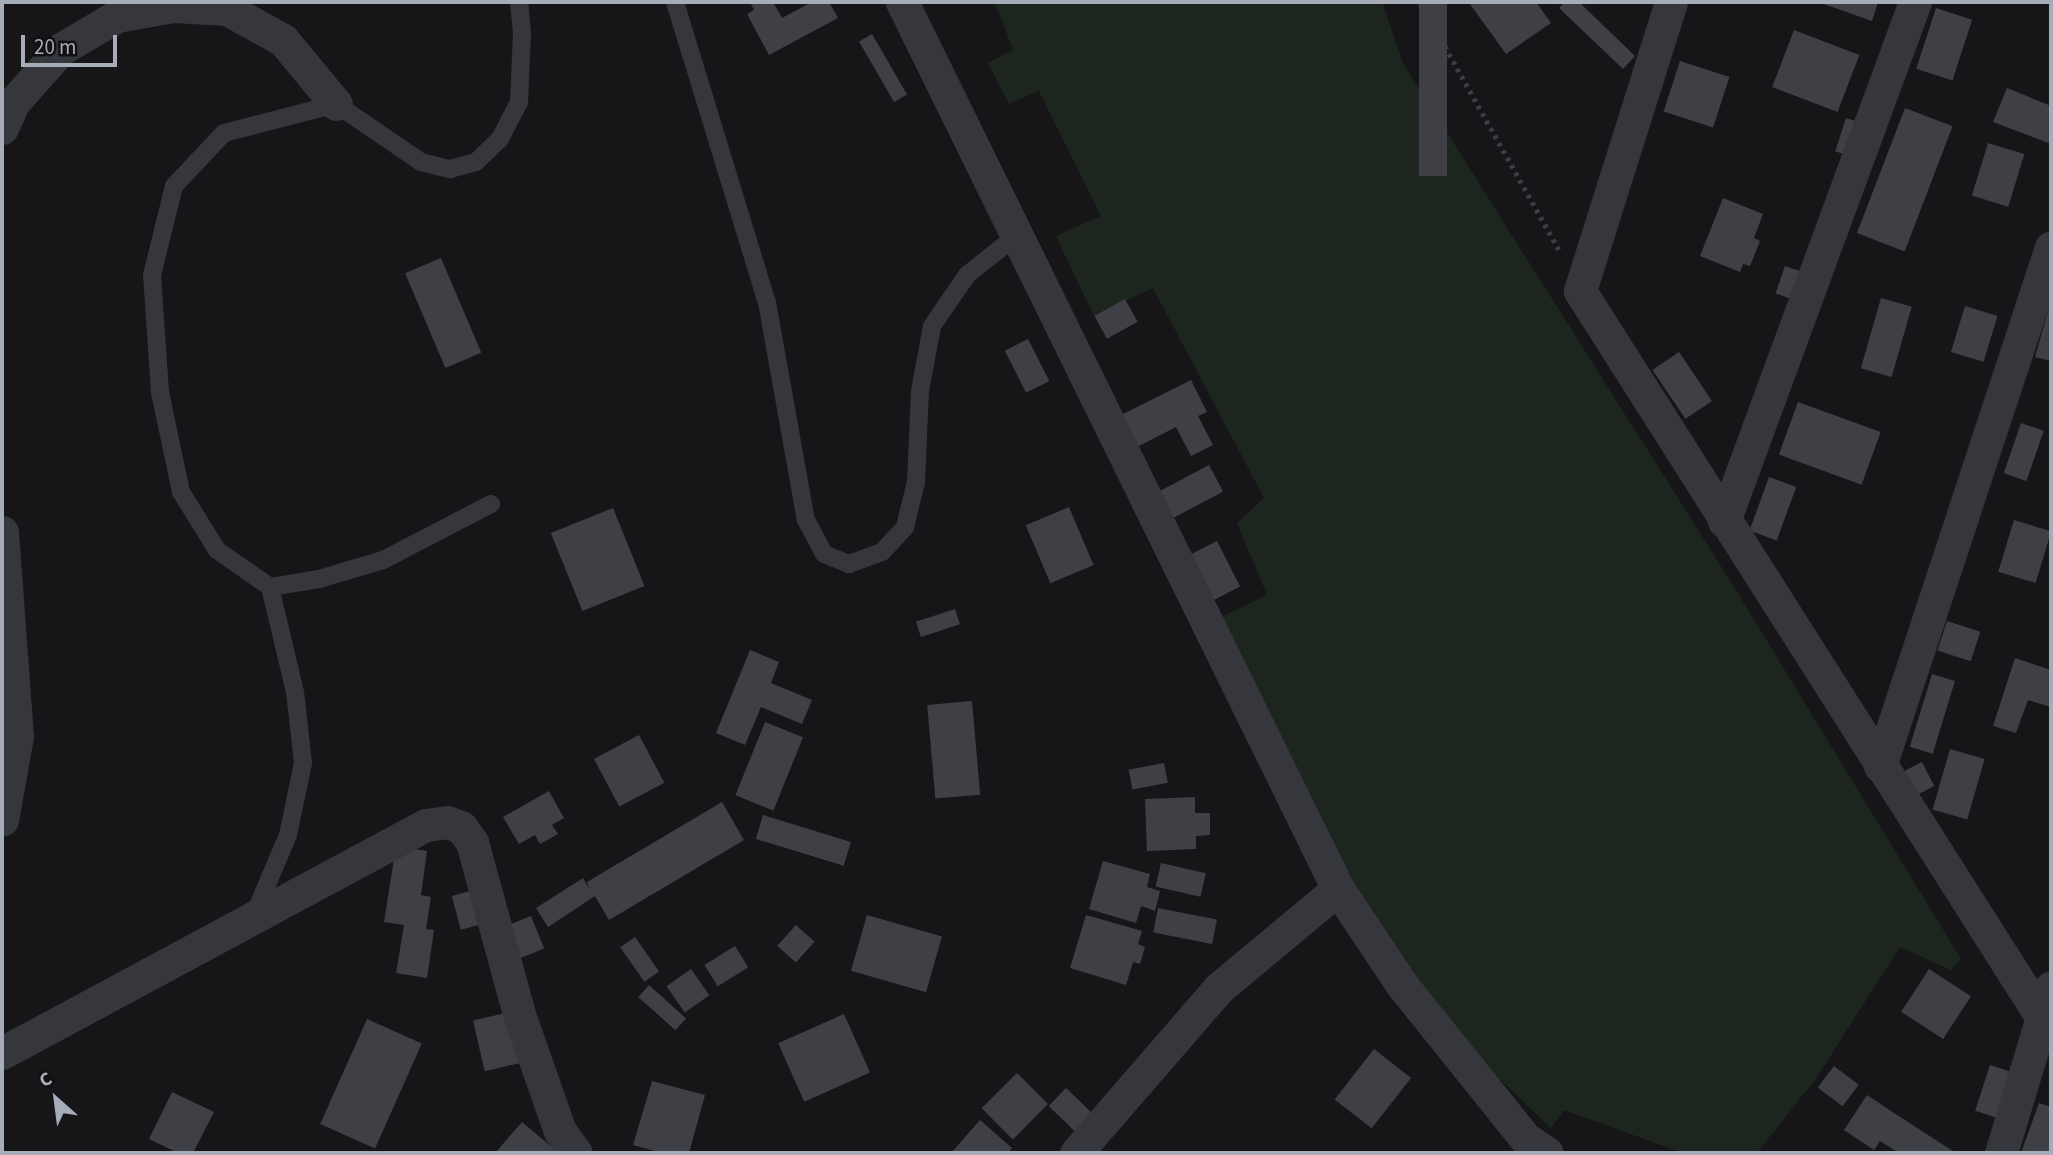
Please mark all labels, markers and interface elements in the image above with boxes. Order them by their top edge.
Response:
scale bar [24,21,121,65]
text: 20 m [34,32,76,62]
north arrow [21,1064,91,1134]
text: С [35,1066,57,1095]

